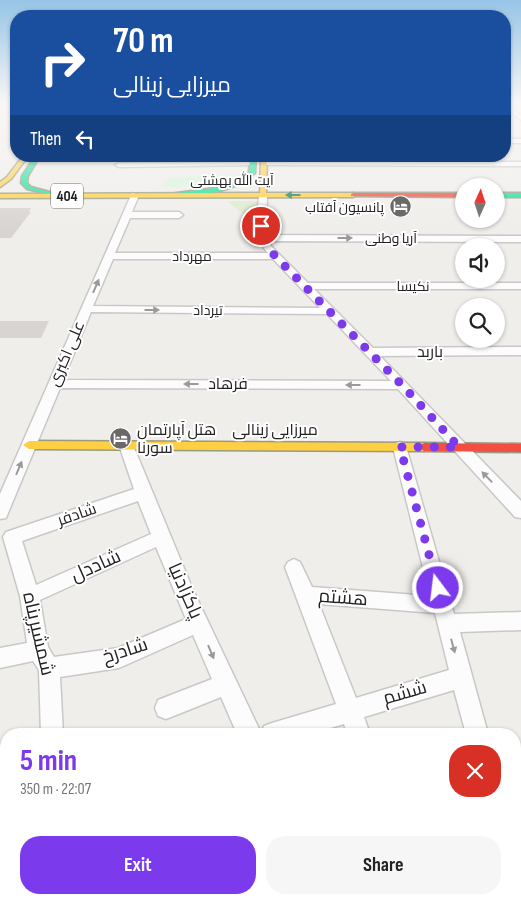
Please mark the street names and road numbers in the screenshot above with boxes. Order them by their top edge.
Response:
street label: آیت الله بهشتی [190,171,274,189]
road number: 404 [51,184,83,208]
street label: آریا وطنی [365,230,417,247]
street label: مهرداد [172,248,212,265]
street label: نکیسا [396,278,430,295]
street label: تیرداد [193,302,223,319]
street label: علی‌ اکبری [45,318,89,390]
street label: باربد [417,343,443,362]
street label: فرهاد [208,375,248,394]
street label: میرزایی زینالی [232,421,318,440]
street label: شادفر [54,499,99,531]
street label: شاددل [67,545,125,587]
street label: پاکزادنیا [163,559,207,623]
street label: هشتم [317,585,369,612]
street label: شمشیرپناه [17,590,59,678]
street label: شادرخ [99,633,151,670]
street label: ششم [380,676,430,711]

